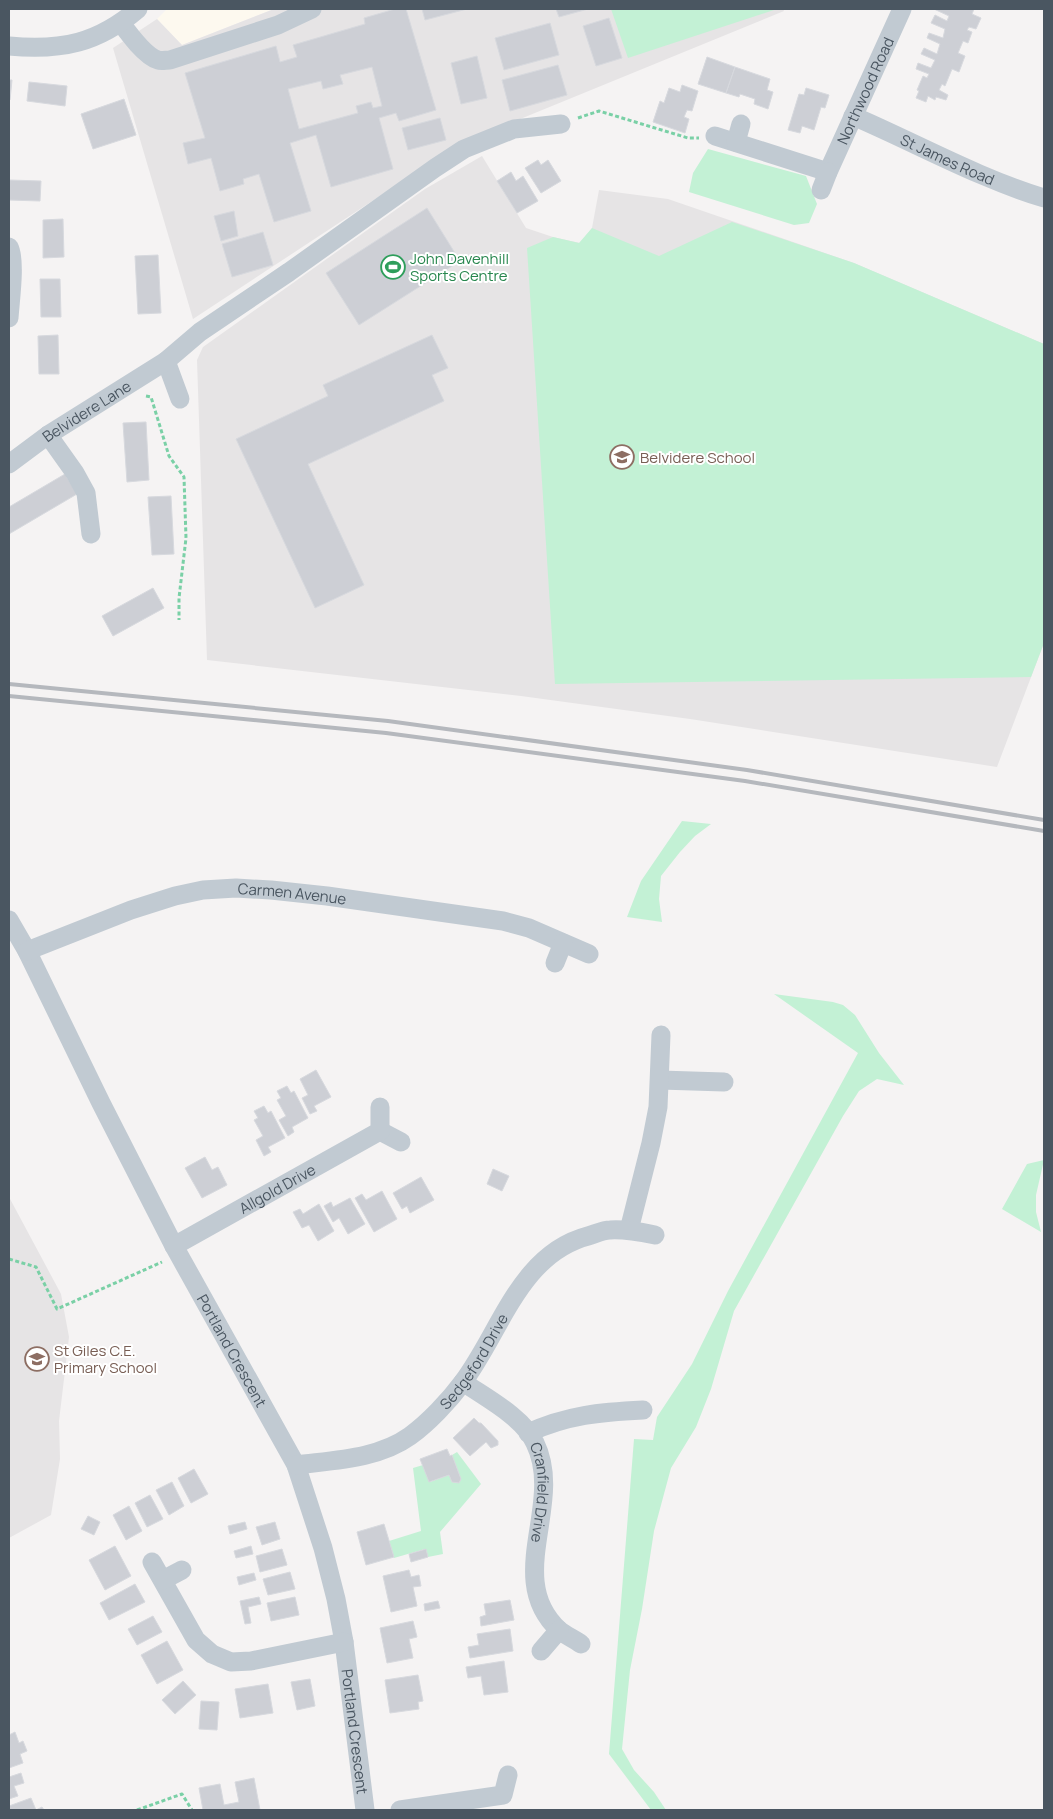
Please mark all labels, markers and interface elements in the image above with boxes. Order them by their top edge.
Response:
street label: Northwood Road [831,33,898,148]
street label: St James Road [897,129,998,190]
place label: John Davenhill Sports Centre [410,248,509,286]
sports icon: John Davenhill Sports Centre [380,254,406,280]
street label: Belvidere Lane [38,375,135,446]
school or university icon: Belvidere School [609,444,635,470]
place label: Belvidere School [640,447,755,468]
street label: Carmen Avenue [237,878,348,909]
street label: Allgold Drive [235,1159,319,1218]
street label: Portland Crescent [192,1290,272,1411]
street label: Sedgeford Drive [435,1309,513,1414]
place label: St Giles C.E. Primary School [54,1340,157,1378]
school or university icon: St Giles C.E. Primary School [24,1346,50,1372]
street label: Cranfield Drive [525,1439,554,1544]
street label: Portland Crescent [337,1668,373,1795]

